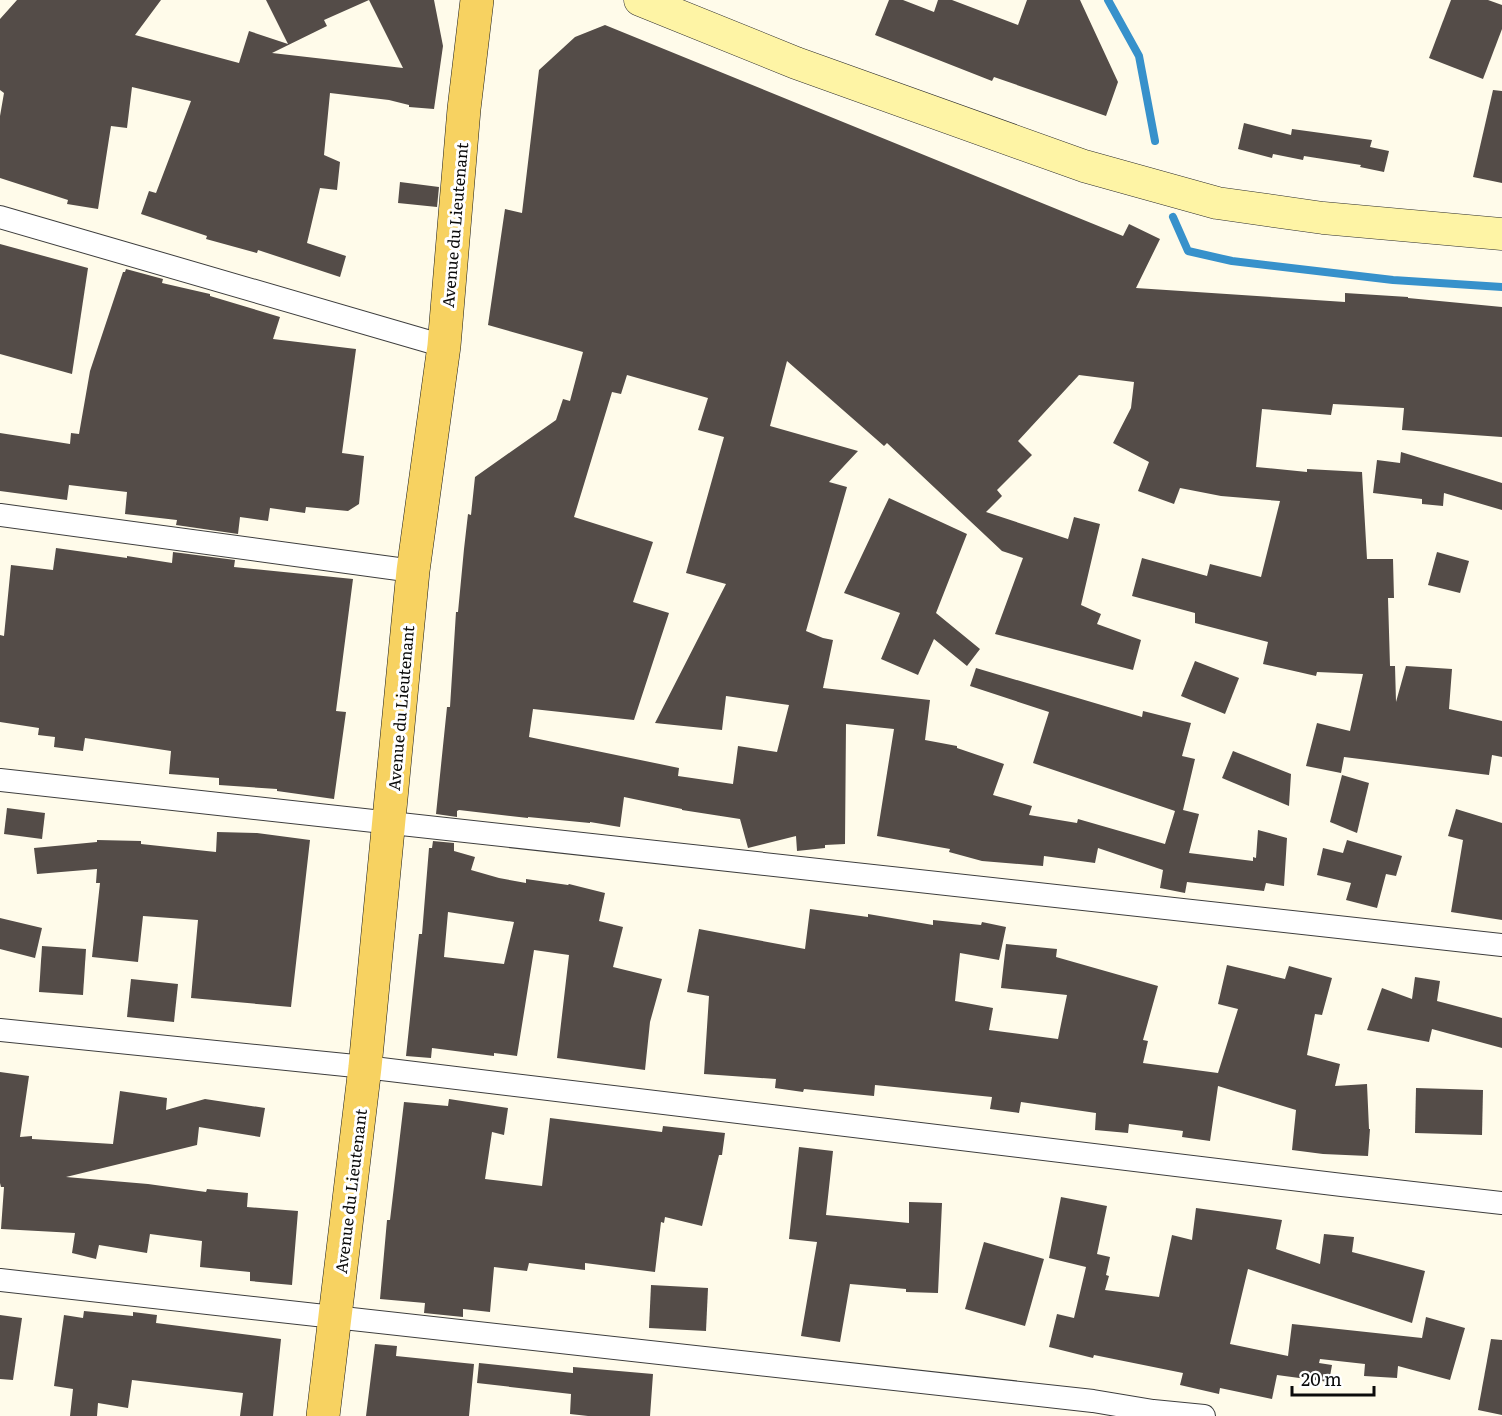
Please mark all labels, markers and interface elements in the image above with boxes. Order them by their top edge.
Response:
street label: Avenue du Lieutenant [435,141,473,309]
street label: Avenue du Lieutenant [381,624,419,792]
street label: Avenue du Lieutenant [328,1107,372,1275]
scale bar [1292,1359,1374,1397]
text: 20 m [1301,1365,1342,1392]

